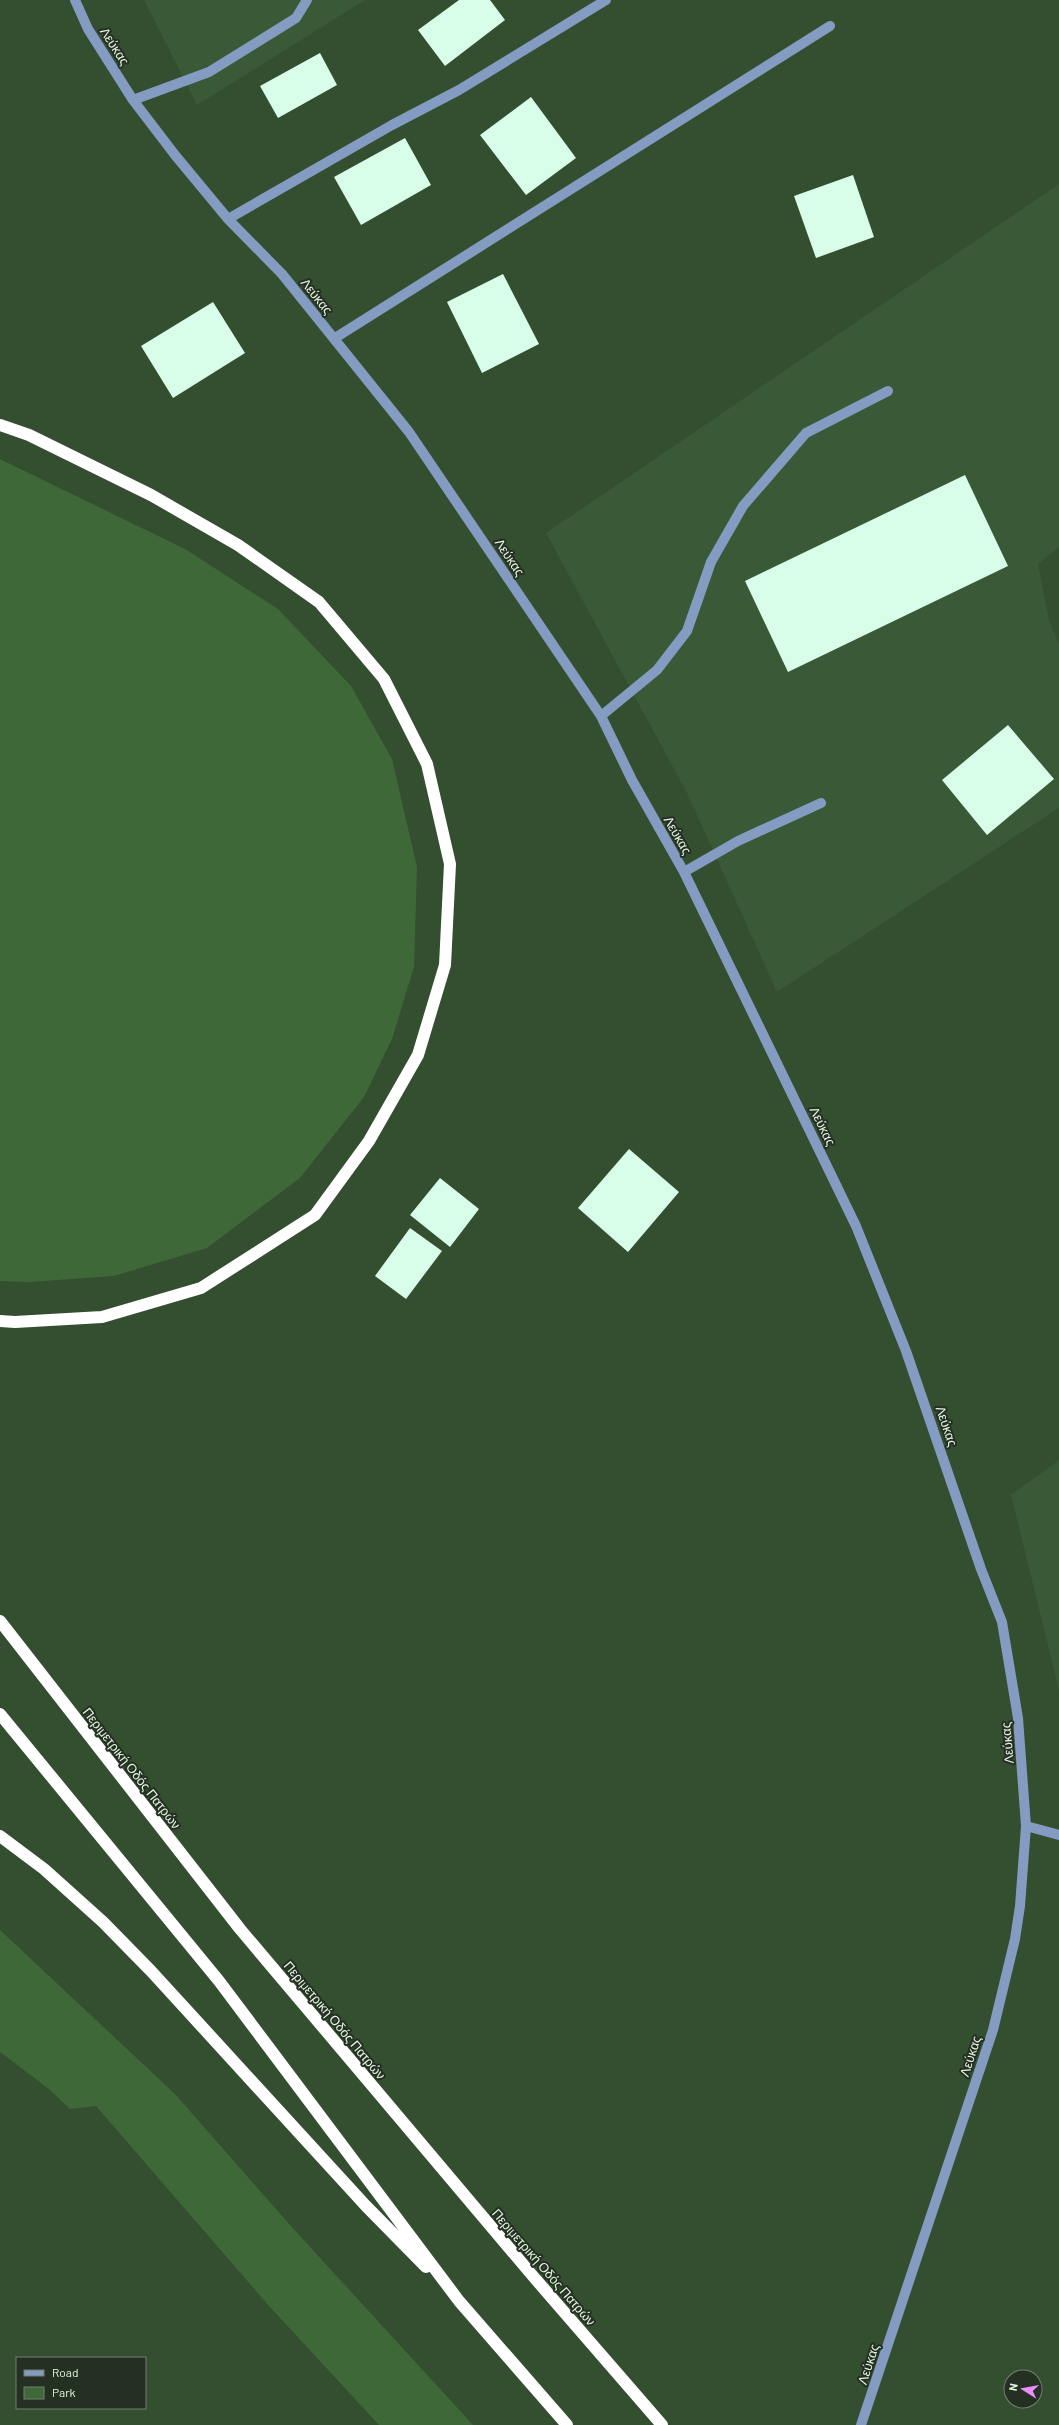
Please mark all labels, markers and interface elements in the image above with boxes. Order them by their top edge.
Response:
street label: Λεύκας [97,24,133,68]
street label: Λεύκας [298,275,336,317]
street label: Λεύκας [492,535,528,579]
street label: Λεύκας [661,813,695,857]
street label: Λεύκας [807,1104,839,1148]
street label: Λεύκας [933,1404,961,1448]
street label: Περιμετρική Οδός Πατρών [80,1704,184,1832]
street label: Λεύκας [997,1722,1017,1764]
street label: Περιμετρική Οδός Πατρών [281,1958,389,2082]
street label: Λεύκας [956,2034,984,2078]
street label: Περιμετρική Οδός Πατρών [489,2205,599,2329]
street label: Λεύκας [854,2342,882,2386]
legend [16,2357,146,2409]
text: Road [52,2365,79,2379]
north arrow [1003,2369,1043,2409]
text: N [1006,2382,1020,2392]
text: Park [52,2385,76,2399]

